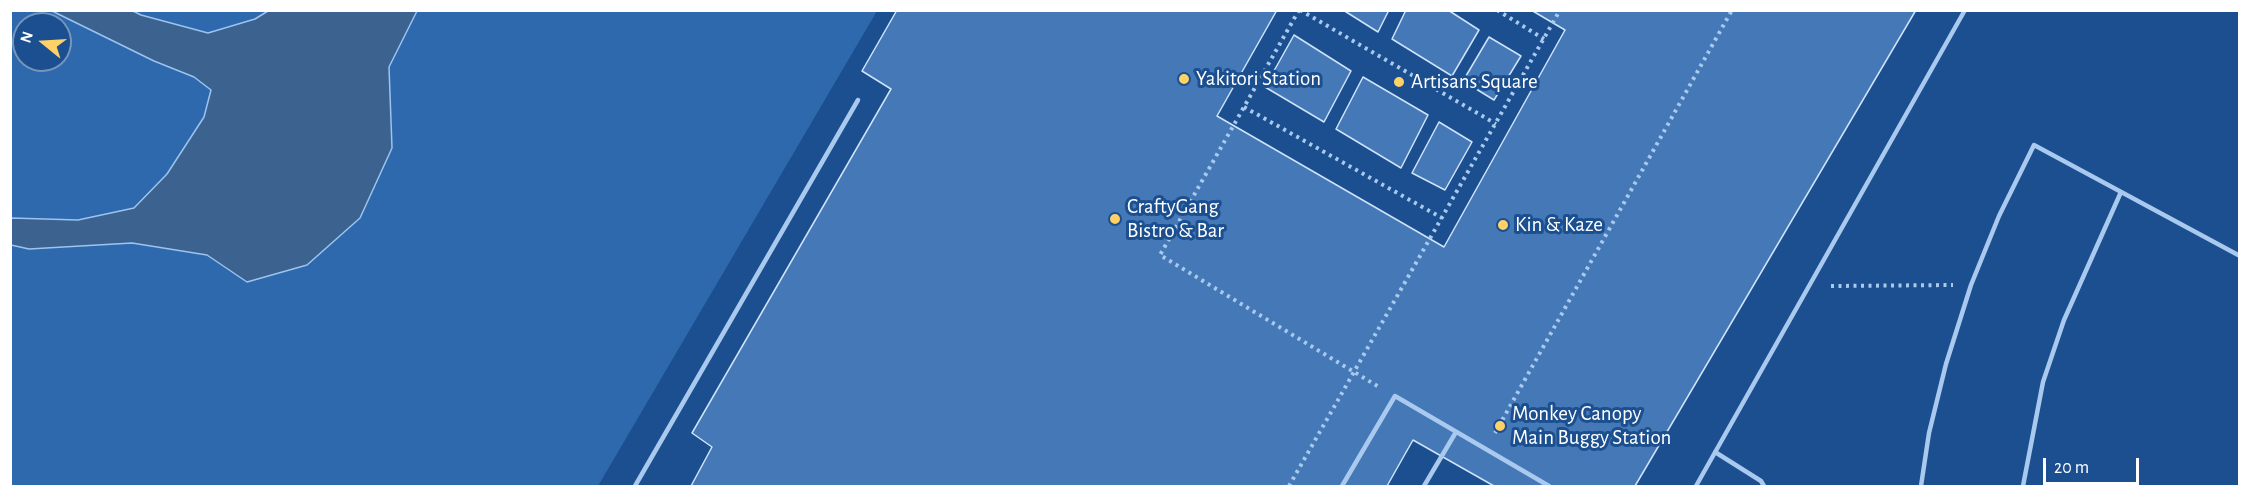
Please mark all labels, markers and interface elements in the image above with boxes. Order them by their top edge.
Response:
north arrow [12,12,72,72]
text: N [17,29,36,45]
place label: Yakitori Station [1196,66,1321,92]
place label: Artisans Square [1411,69,1538,95]
marker: Yakitori Station [1177,72,1191,86]
marker: Artisans Square [1392,75,1406,89]
place label: CraftyGang Bistro & Bar [1127,194,1224,244]
marker: CraftyGang Bistro & Bar [1108,212,1122,226]
place label: Kin & Kaze [1515,212,1603,238]
marker: Kin & Kaze [1496,218,1510,232]
place label: Monkey Canopy Main Buggy Station [1512,401,1671,451]
marker: Monkey Canopy Main Buggy Station [1493,419,1507,433]
scale bar [2046,446,2142,484]
text: 20 m [2054,459,2089,477]

